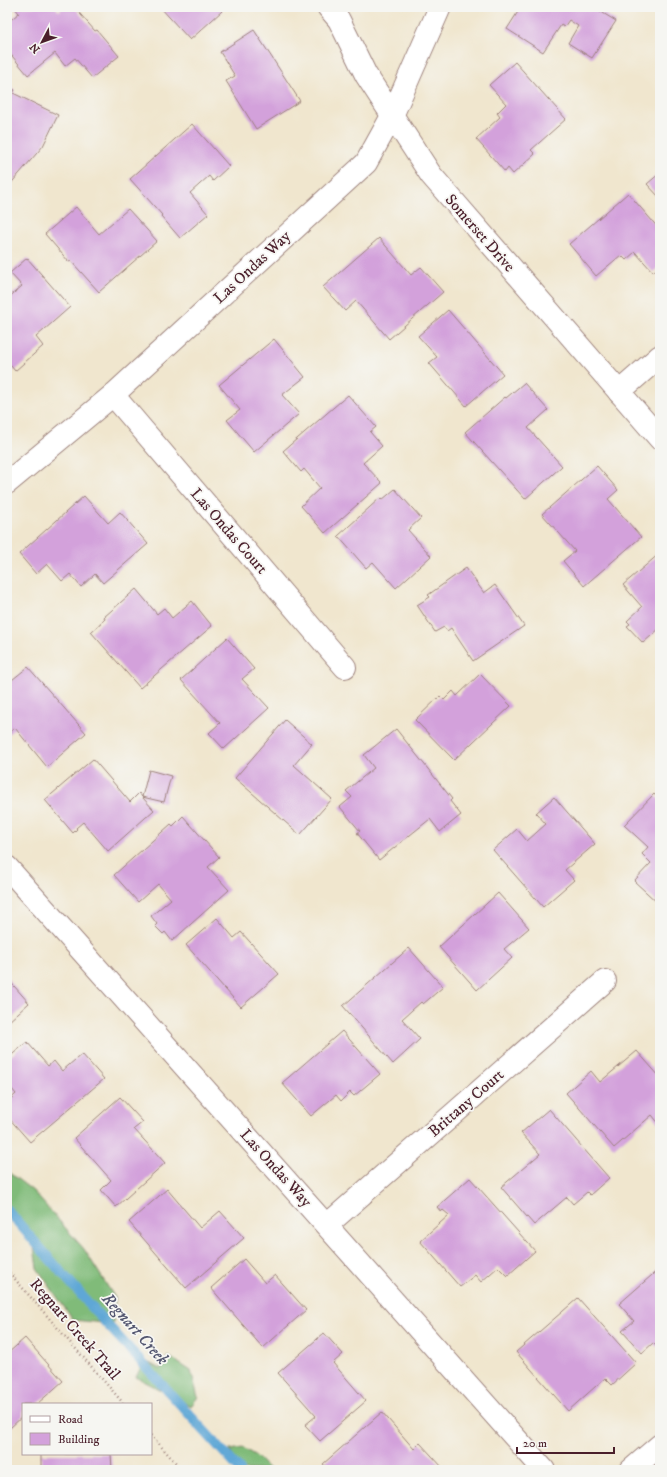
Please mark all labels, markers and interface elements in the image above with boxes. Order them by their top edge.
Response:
north arrow [22,22,62,62]
text: N [27,40,43,56]
street label: Somerset Drive [441,190,520,276]
street label: Las Ondas Way [209,226,295,308]
street label: Las Ondas Court [186,484,272,578]
street label: Brittany Court [424,1065,508,1141]
street label: Las Ondas Way [236,1125,317,1212]
street label: Regnart Creek Trail [25,1274,125,1384]
water label: Regnart Creek [96,1287,174,1370]
legend [22,1403,152,1455]
text: Road [58,1412,83,1427]
scale bar [517,1429,614,1455]
text: Building [58,1432,99,1447]
text: 20 m [523,1436,547,1451]

